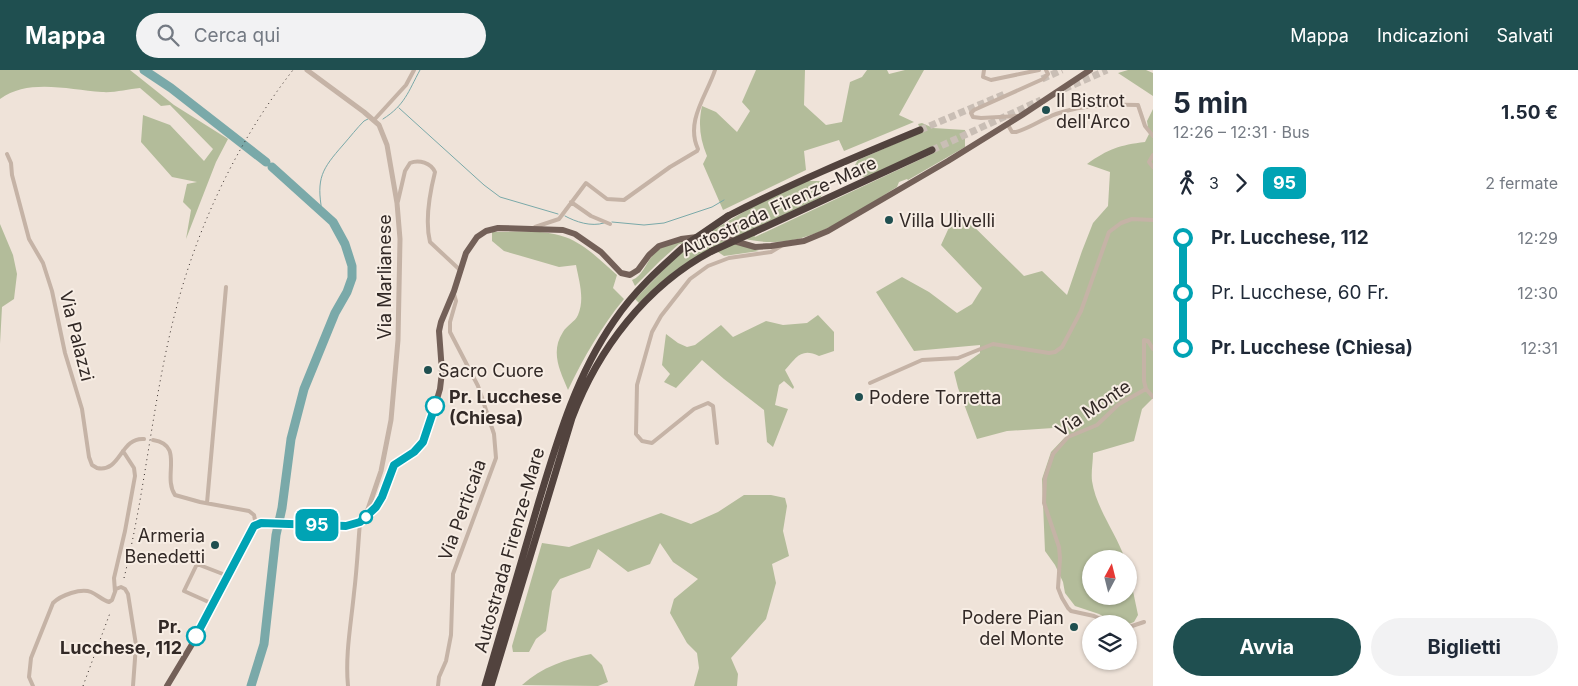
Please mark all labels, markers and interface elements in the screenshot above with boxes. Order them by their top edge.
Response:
search box [136,13,486,58]
text: Mappa [25,21,106,50]
icon: search [154,21,182,49]
text: Cerca qui [194,24,280,47]
text: Mappa [1290,25,1349,46]
text: Indicazioni [1377,25,1469,46]
text: Salvati [1497,25,1553,46]
text: 5 min [1173,86,1248,120]
place label: Il Bistrot dell'Arco [1056,90,1130,132]
text: 1.50 € [1501,101,1558,124]
marker: Il Bistrot dell'Arco [1040,104,1052,116]
text: 12:26 – 12:31 · Bus [1173,122,1310,142]
street label: Autostrada Firenze-Mare [678,152,880,260]
icon: walk [1173,169,1201,197]
icon: forward [1227,169,1255,197]
text: 95 [1273,172,1296,193]
text: 3 [1209,173,1219,193]
text: 2 fermate [1485,173,1558,193]
place label: Villa Ulivelli [899,210,995,231]
street label: Via Marlianese [374,214,395,340]
marker: Villa Ulivelli [883,214,895,226]
text: Pr. Lucchese, 112 [1211,226,1369,249]
text: 12:29 [1517,228,1558,248]
text: Pr. Lucchese, 60 Fr. [1211,281,1389,304]
text: 12:30 [1517,283,1558,303]
street label: Via Palazzi [56,289,98,383]
text: Pr. Lucchese (Chiesa) [1211,336,1413,359]
text: 12:31 [1521,338,1558,358]
place label: Sacro Cuore [438,360,544,381]
marker: Sacro Cuore [422,364,434,376]
street label: Via Monte [1052,375,1134,441]
place label: Pr. Lucchese (Chiesa) [449,386,562,428]
place label: Podere Torretta [869,387,1001,408]
marker: Podere Torretta [853,391,865,403]
marker: Pr. Lucchese (Chiesa) [425,396,445,416]
street label: Autostrada Firenze-Mare [470,445,548,655]
street label: Via Perticaia [434,457,490,563]
line badge: 95 [294,509,340,541]
unlabelled marker [359,510,373,524]
text: 95 [305,514,329,535]
place label: Armeria Benedetti [124,525,205,567]
marker: Armeria Benedetti [209,539,221,551]
north arrow [1082,550,1138,605]
map controls [1082,550,1137,670]
place label: Podere Pian del Monte [962,607,1064,649]
button: layers [1082,615,1137,670]
place label: Pr. Lucchese, 112 [60,616,182,658]
button: Avvia [1173,618,1361,676]
button: Biglietti [1371,618,1558,676]
marker: Podere Pian del Monte [1068,621,1080,633]
marker: Pr. Lucchese, 112 [186,626,206,646]

